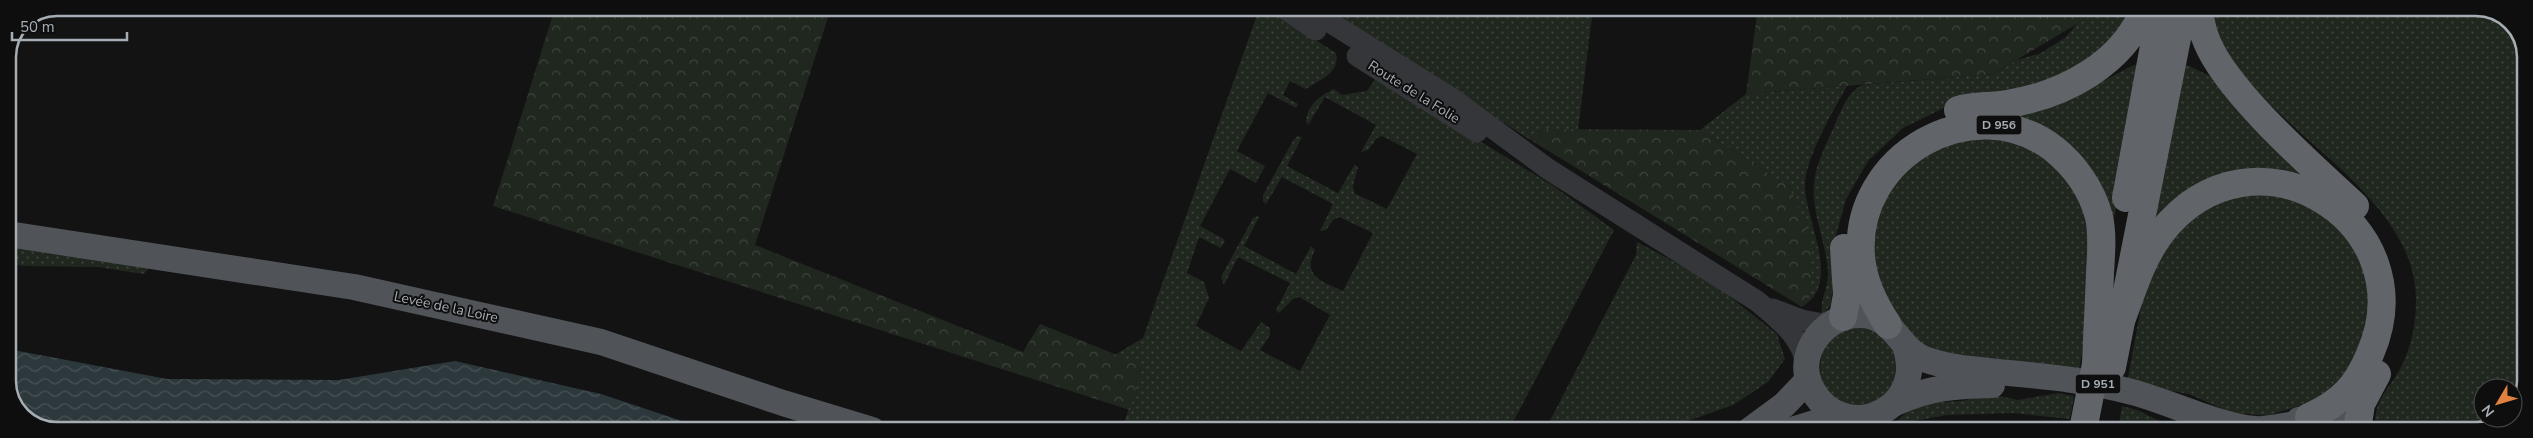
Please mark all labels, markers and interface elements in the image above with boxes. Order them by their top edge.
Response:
scale bar [12,10,128,42]
text: 50 m [20,17,55,37]
street label: Route de la Folie [1364,56,1464,128]
road number: D 956 [1976,116,2022,134]
street label: Levée de la Loire [392,287,500,327]
road number: D 951 [2076,374,2120,394]
north arrow [2473,378,2523,428]
text: N [2477,401,2499,421]

